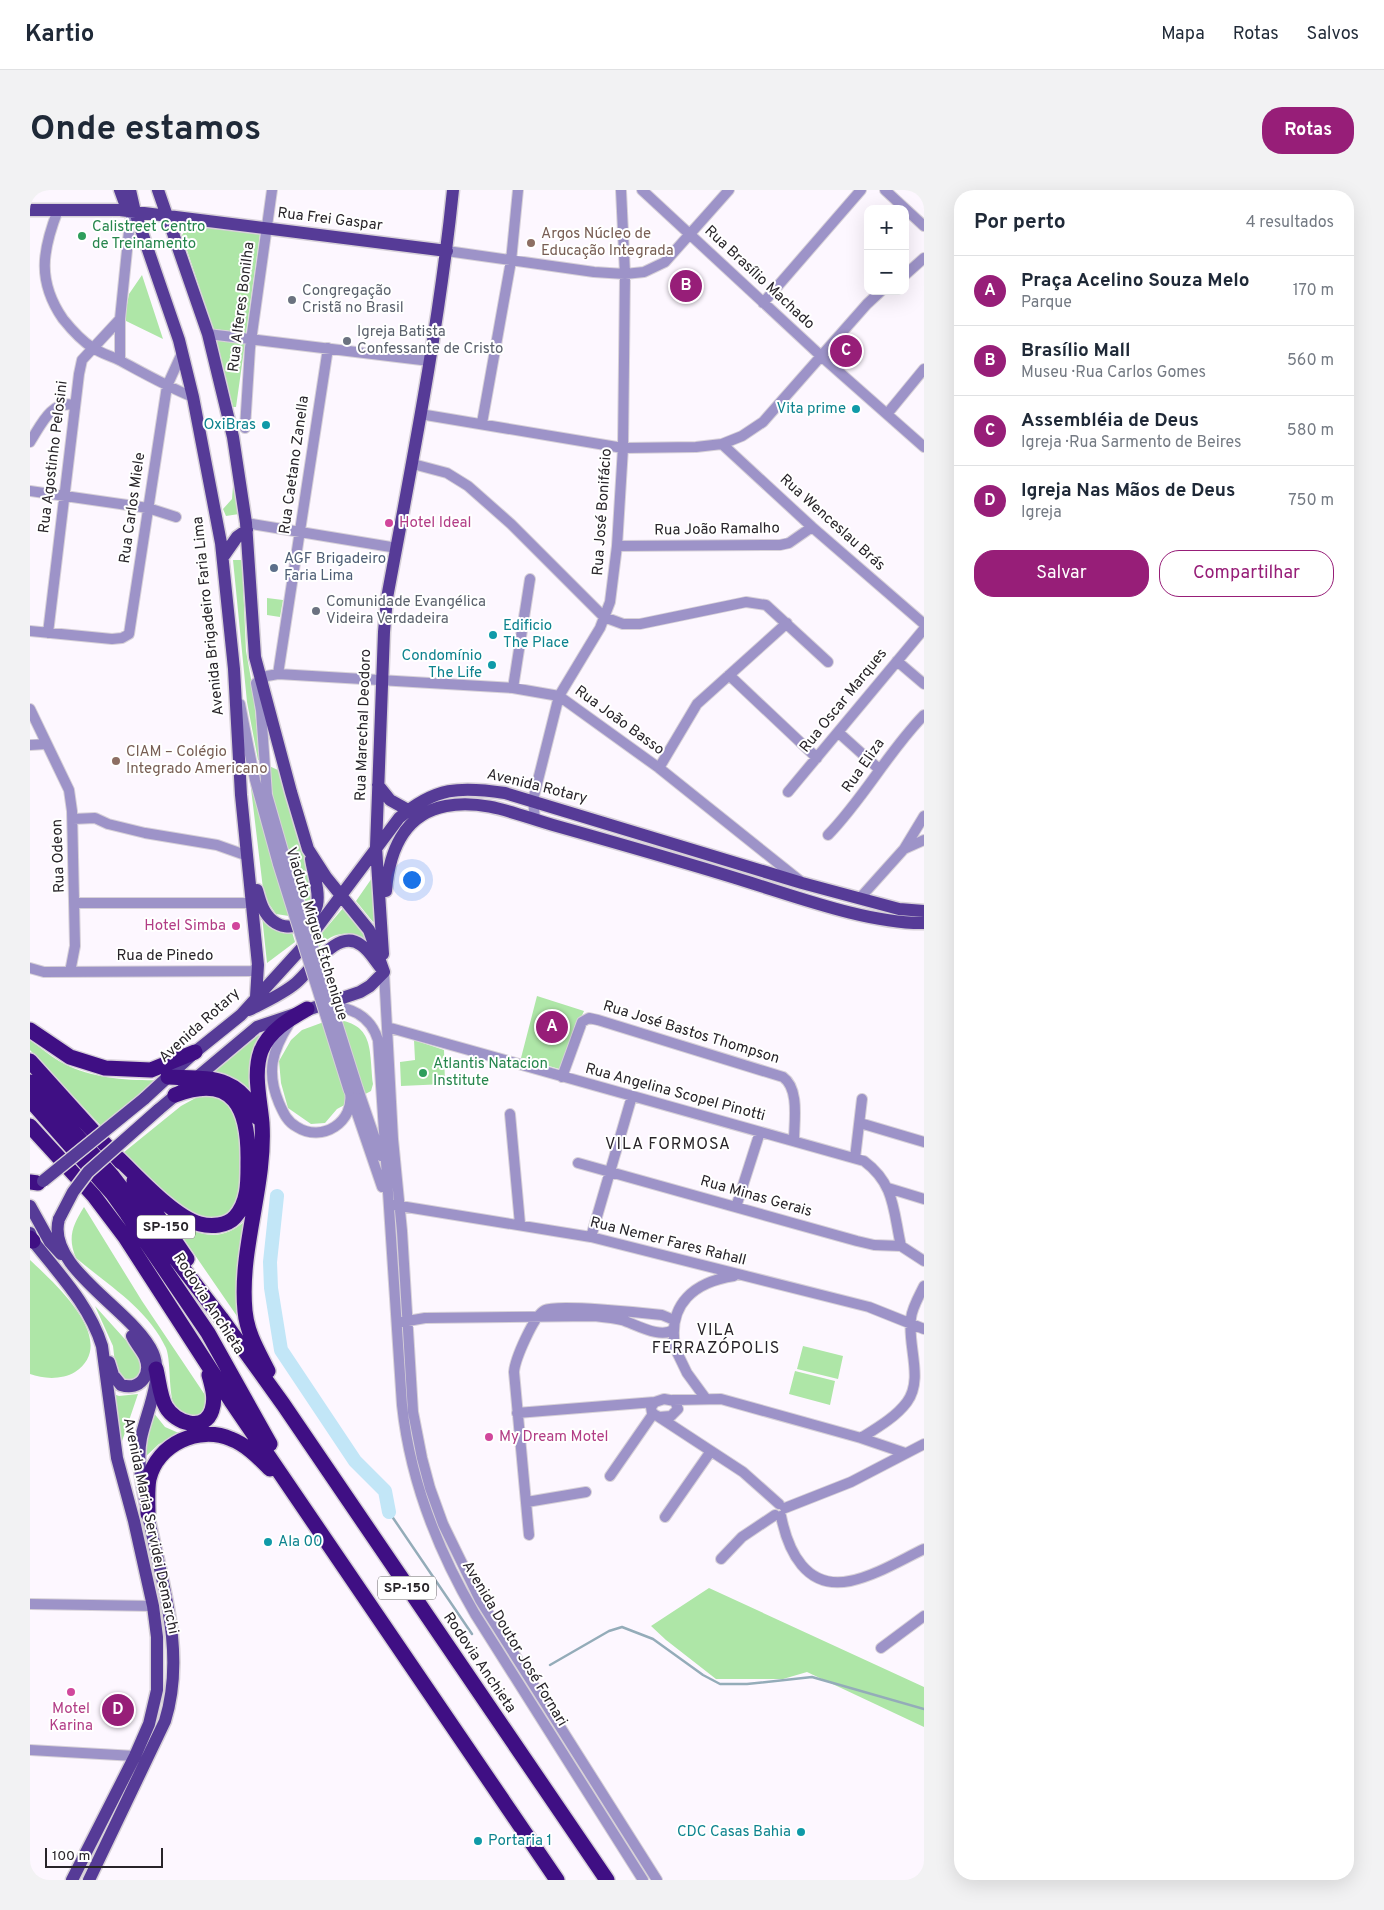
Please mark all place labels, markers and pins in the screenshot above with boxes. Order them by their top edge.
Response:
place label: Calistreet Centro de Treinamento [92,218,205,254]
place label: Argos Núcleo de Educação Integrada [541,225,674,261]
marker: Calistreet Centro de Treinamento [76,230,88,242]
marker: Argos Núcleo de Educação Integrada [525,237,537,249]
pin: B [670,267,702,305]
place label: Congregação Cristã no Brasil [302,282,404,318]
marker: Congregação Cristã no Brasil [286,294,298,306]
place label: Igreja Batista Confessante de Cristo [357,323,503,359]
pin: C [830,332,862,370]
marker: Igreja Batista Confessante de Cristo [341,335,353,347]
place label: Vita prime [777,400,846,419]
marker: Vita prime [850,403,862,415]
place label: OxiBras [204,416,256,435]
marker: OxiBras [260,419,272,431]
place label: Hotel Ideal [399,514,471,533]
marker: Hotel Ideal [383,517,395,529]
place label: AGF Brigadeiro Faria Lima [284,550,386,586]
marker: AGF Brigadeiro Faria Lima [268,562,280,574]
place label: Comunidade Evangélica Videira Verdadeira [326,593,486,629]
marker: Comunidade Evangélica Videira Verdadeira [310,605,322,617]
place label: Edificio The Place [503,617,569,653]
marker: Edificio The Place [487,629,499,641]
place label: Condomínio The Life [401,647,482,683]
marker: Condomínio The Life [486,659,498,671]
place label: CIAM – Colégio Integrado Americano [126,743,268,779]
marker: CIAM – Colégio Integrado Americano [110,755,122,767]
place label: Hotel Simba [144,917,226,936]
marker: Hotel Simba [230,920,242,932]
pin: A [536,1008,568,1046]
place label: Atlantis Natacion Institute [433,1055,548,1091]
marker: Atlantis Natacion Institute [417,1067,429,1079]
place label: My Dream Motel [499,1428,608,1447]
marker: My Dream Motel [483,1431,495,1443]
place label: Ala 00 [278,1533,323,1552]
marker: Ala 00 [262,1536,274,1548]
marker: Motel Karina [65,1686,77,1698]
pin: D [102,1691,134,1729]
place label: Motel Karina [49,1700,93,1736]
place label: CDC Casas Bahia [677,1823,791,1842]
marker: CDC Casas Bahia [795,1826,807,1838]
place label: Portaria 1 [488,1832,552,1851]
marker: Portaria 1 [472,1835,484,1847]

